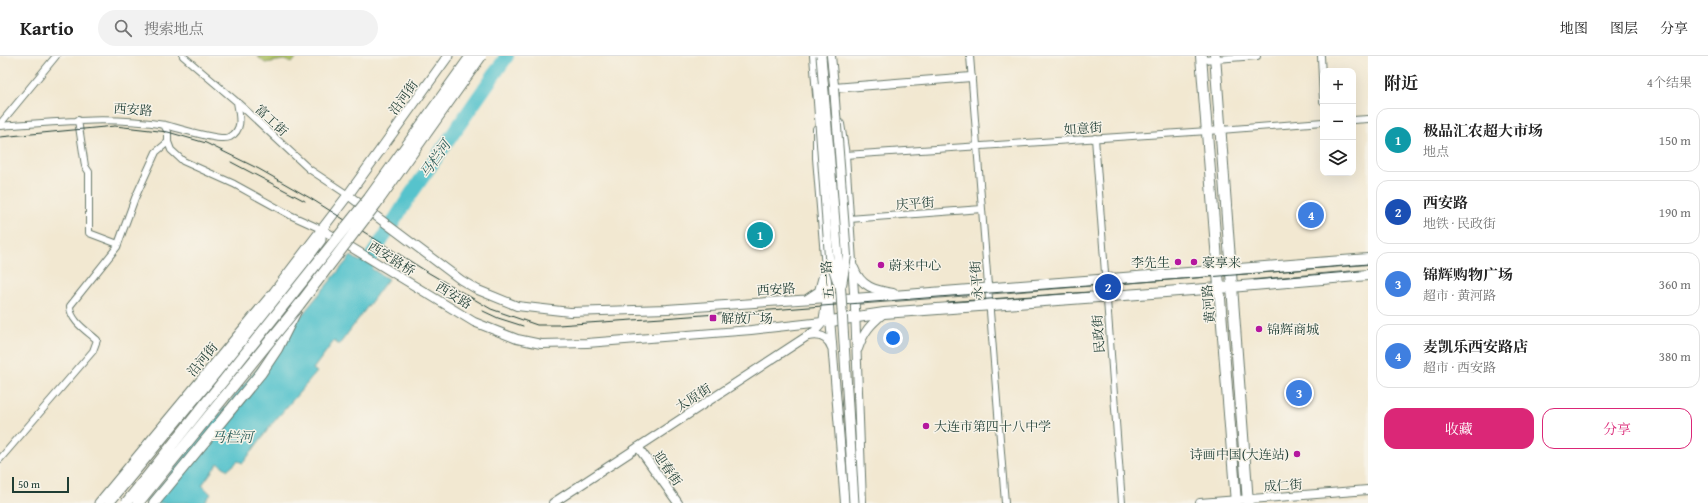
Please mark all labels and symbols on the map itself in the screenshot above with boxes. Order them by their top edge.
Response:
street label: 沿河街 [384,76,423,119]
street label: 西安路 [113,99,153,120]
street label: 富工街 [251,100,292,141]
street label: 如意街 [1063,118,1103,139]
water label: 马栏河 [415,134,457,182]
street label: 庆平街 [895,193,935,214]
pin: 4 [1298,200,1324,230]
pin: 1 [747,220,773,250]
street label: 西安路桥 [365,237,419,280]
place label: 李先生 [1131,253,1170,272]
place label: 豪享来 [1202,253,1241,272]
place label: 蔚来中心 [889,256,941,275]
marker: 李先生 [1173,257,1183,267]
marker: 豪享来 [1189,257,1199,267]
street label: 五一路 [816,260,839,300]
marker: 蔚来中心 [876,260,886,270]
street label: 永平街 [966,260,987,300]
pin: 2 [1095,272,1121,302]
street label: 西安路 [432,277,475,314]
street label: 西安路 [756,279,796,300]
street label: 黄河路 [1197,284,1220,324]
place label: 解放广场 [721,309,773,328]
marker: 解放广场 [708,313,718,323]
street label: 民政街 [1088,314,1109,354]
place label: 锦辉商城 [1267,320,1319,339]
marker: 锦辉商城 [1254,324,1264,334]
your location [883,328,903,348]
street label: 沿河街 [183,338,222,380]
pin: 3 [1286,378,1312,408]
street label: 太原街 [672,379,715,416]
place label: 大连市第四十八中学 [934,417,1051,436]
marker: 大连市第四十八中学 [921,421,931,431]
water label: 马栏河 [211,427,256,447]
place label: 诗画中国(大连站) [1190,445,1289,464]
street label: 迎春街 [649,447,687,490]
marker: 诗画中国(大连站) [1292,449,1302,459]
scale bar [12,475,69,494]
street label: 成仁街 [1263,475,1303,496]

